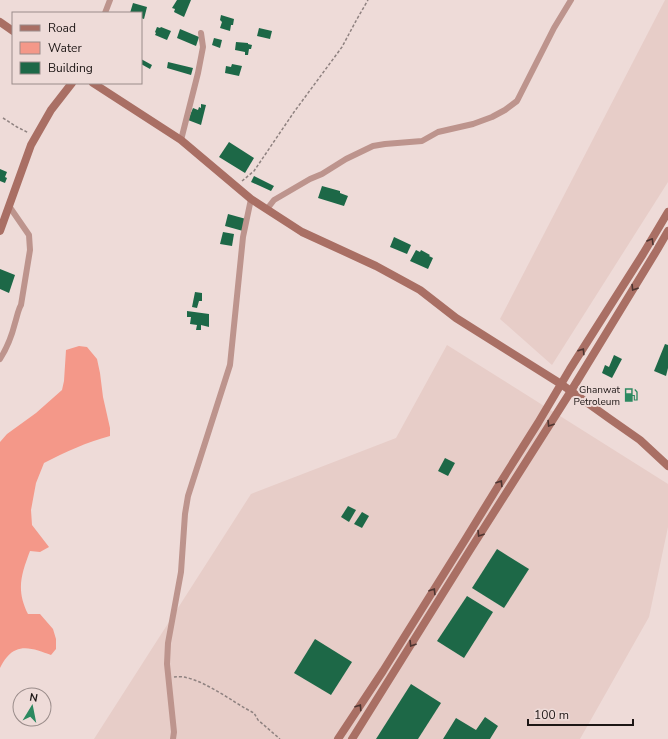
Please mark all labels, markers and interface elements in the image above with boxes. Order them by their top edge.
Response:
legend [12,12,142,84]
text: Road [48,20,76,36]
text: Water [48,40,82,56]
text: Building [48,60,93,76]
one-way arrow [646,238,654,245]
one-way arrow [631,284,638,291]
one-way arrow [577,348,584,355]
place label: Ghanwat Petroleum [574,383,620,409]
fuel station icon: Ghanwat Petroleum [623,387,639,403]
one-way arrow [547,420,554,427]
one-way arrow [495,480,503,487]
one-way arrow [477,530,485,537]
one-way arrow [429,588,436,595]
one-way arrow [409,640,416,647]
north arrow [12,687,52,727]
text: N [28,690,39,706]
scale bar [528,701,633,727]
one-way arrow [354,704,361,711]
text: 100 m [534,707,569,723]

